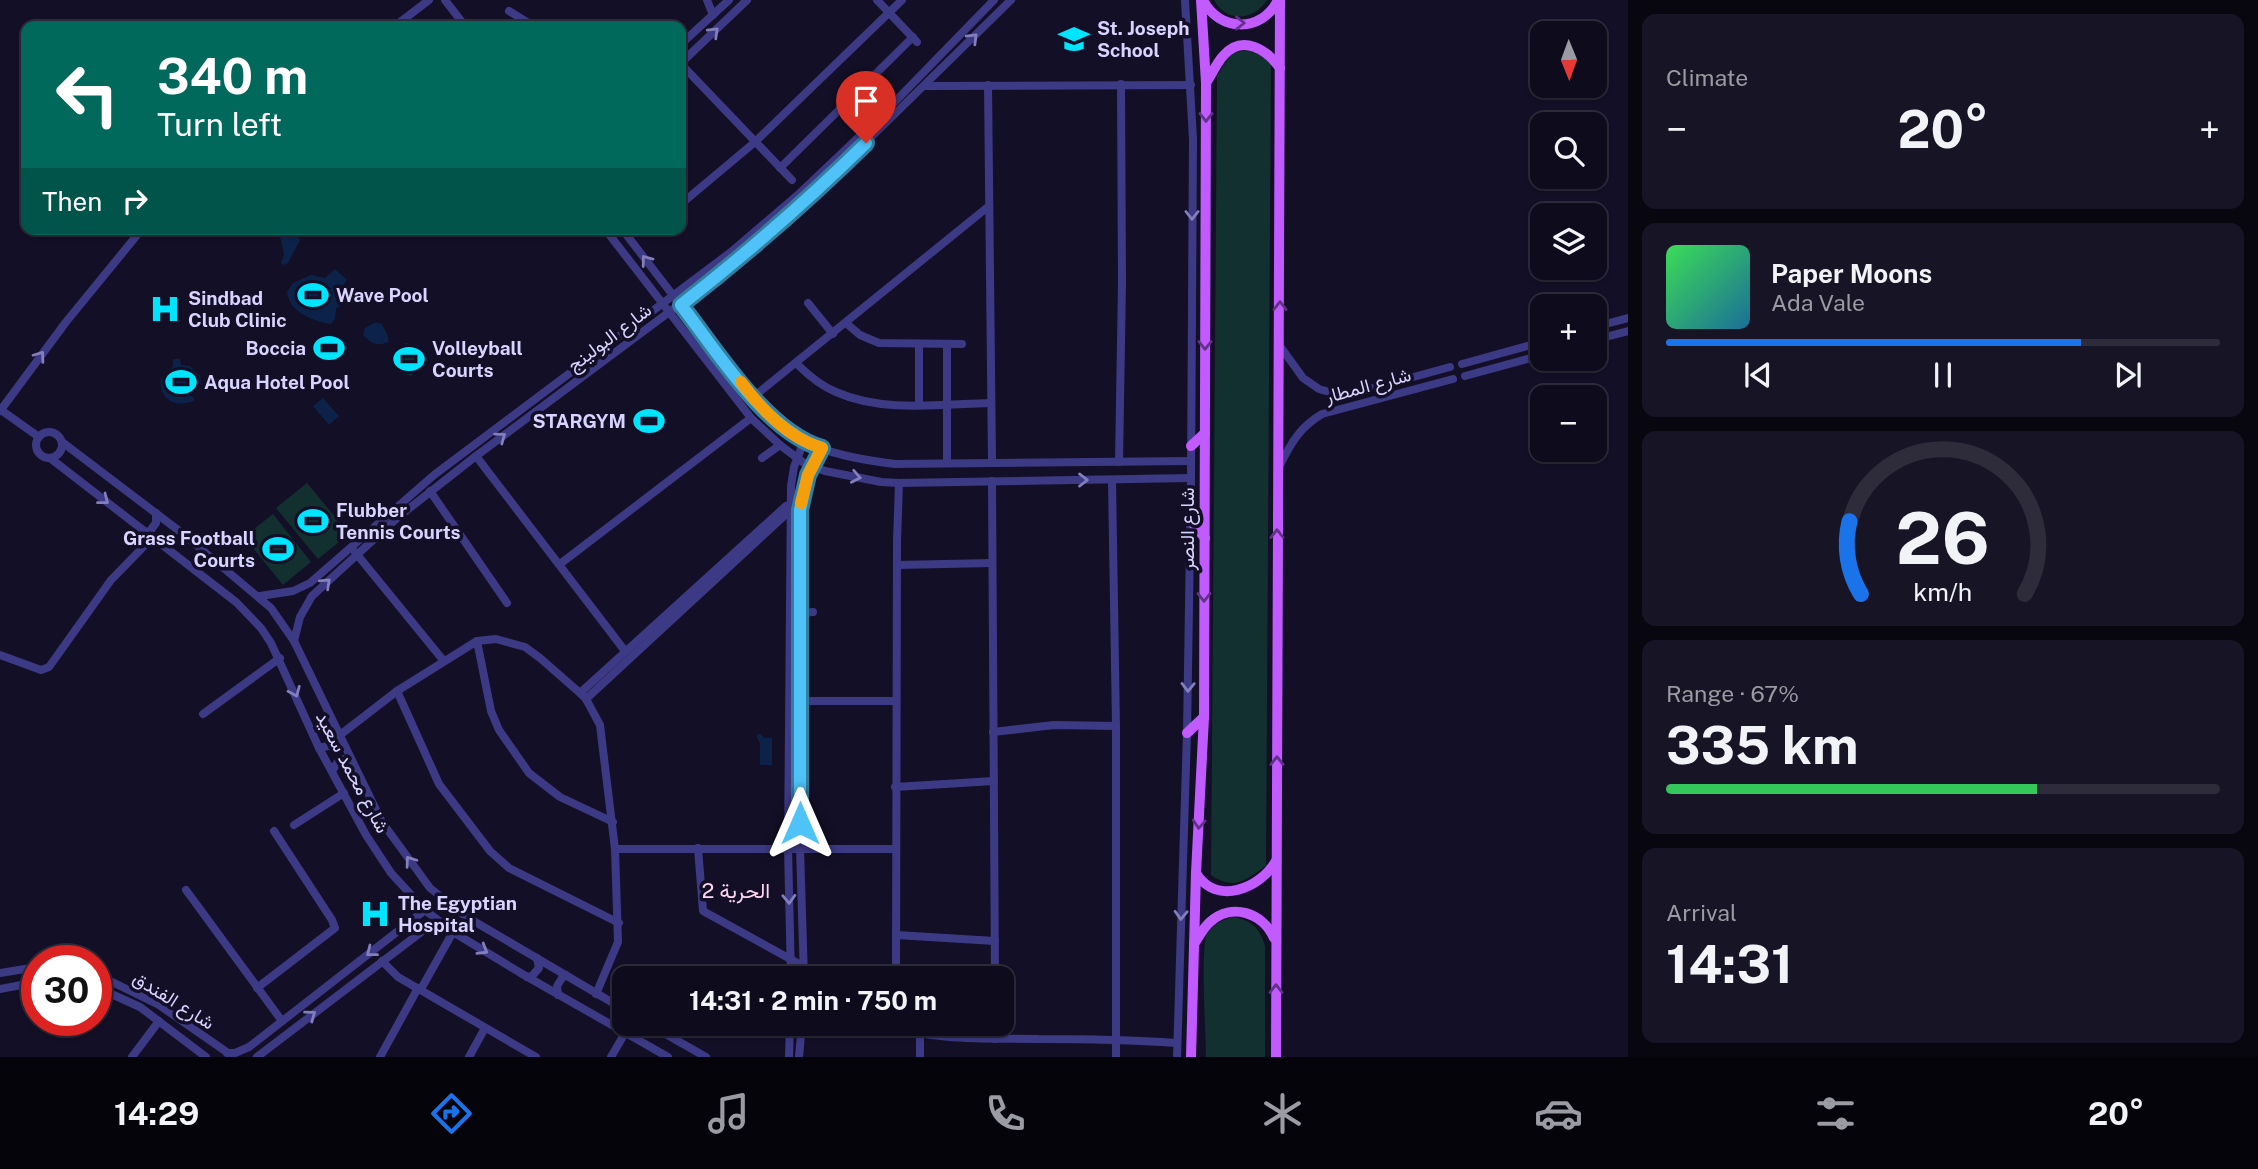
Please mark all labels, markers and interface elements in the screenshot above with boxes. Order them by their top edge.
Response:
one-way arrow [1235,15,1246,31]
place label: St. Joseph School [1097,17,1189,61]
north arrow [1530,21,1606,98]
map controls [1530,21,1607,462]
school or university icon: St. Joseph School [1057,22,1091,56]
one-way arrow [706,27,719,40]
one-way arrow [965,34,977,46]
text: 340 m [157,47,308,105]
icon: left [42,49,133,140]
text: Climate [1666,64,1748,91]
pin [836,71,896,143]
icon: arrive [847,82,885,120]
text: 20° [1897,99,1989,160]
text: Turn left [157,106,282,143]
text: − [1666,107,1687,152]
text: + [2199,107,2220,152]
one-way arrow [1198,112,1214,123]
button: search [1530,112,1607,189]
icon: right [116,182,154,220]
text: Then [42,186,102,217]
button: layers [1530,203,1607,280]
one-way arrow [1184,210,1200,221]
one-way arrow [642,256,655,268]
text: Paper Moons [1771,258,1932,289]
sports icon: Wave Pool [296,278,330,312]
place label: Wave Pool [336,284,429,306]
place label: Sindbad Club Clinic [188,287,287,331]
text: Ada Vale [1771,289,1865,316]
hospital icon: Sindbad Club Clinic [148,292,182,326]
button: + [1530,294,1607,371]
street label: شارع البولينج [563,298,657,378]
one-way arrow [1272,301,1288,311]
sports icon: Boccia [312,331,346,365]
place label: Boccia [245,337,306,359]
place label: Volleyball Courts [432,337,523,381]
one-way arrow [1197,340,1213,350]
sports icon: Volleyball Courts [392,342,426,376]
one-way arrow [32,351,45,364]
icon: previous [1739,356,1777,394]
icon: pause [1924,356,1962,394]
icon: next [2109,356,2147,394]
street label: شارع المطار [1322,363,1414,409]
sports icon: Aqua Hotel Pool [164,365,198,399]
place label: Aqua Hotel Pool [204,371,350,393]
button: − [1530,385,1607,462]
sports icon: STARGYM [632,404,666,438]
place label: STARGYM [533,410,626,432]
one-way arrow [493,433,506,446]
one-way arrow [850,469,862,484]
one-way arrow [1078,472,1089,488]
street label: شارع النصر [1176,488,1200,571]
one-way arrow [96,491,108,504]
text: 26 [1896,496,1990,581]
place label: Flubber Tennis Courts [336,499,461,543]
sports icon: Flubber Tennis Courts [296,504,330,538]
place label: Grass Football Courts [123,527,255,571]
one-way arrow [1269,528,1285,539]
sports icon: Grass Football Courts [261,532,295,566]
text: km/h [1914,577,1972,607]
one-way arrow [318,578,331,591]
one-way arrow [1196,592,1212,602]
text: Range · 67% [1666,680,1799,707]
one-way arrow [1180,683,1196,693]
one-way arrow [287,685,301,698]
street label: شارع محمد سعيد [310,708,394,837]
text: 335 km [1666,715,1859,776]
one-way arrow [1269,756,1284,767]
position arrow [763,786,837,860]
one-way arrow [1192,819,1207,830]
one-way arrow [406,856,418,869]
district label: الحرية 2 [702,878,770,904]
place label: The Egyptian Hospital [398,892,517,936]
one-way arrow [781,894,797,905]
hospital icon: The Egyptian Hospital [358,897,392,931]
text: Arrival [1666,899,1737,926]
one-way arrow [1174,910,1189,921]
text: 14:31 [1666,934,1793,995]
one-way arrow [475,942,488,955]
one-way arrow [366,944,378,957]
speed limit sign: 30 [21,945,112,1036]
street label: شارع الفندق [128,966,219,1035]
one-way arrow [1268,983,1284,994]
text: 14:31 · 2 min · 750 m [689,985,937,1016]
one-way arrow [303,1011,316,1024]
icon: directions [427,1089,476,1138]
icon: music [704,1089,753,1138]
icon: phone [981,1089,1030,1138]
icon: climate [1258,1089,1307,1138]
icon: car [1534,1089,1583,1138]
icon: filters [1811,1089,1860,1138]
text: 14:29 [114,1095,199,1132]
text: 20° [2088,1095,2144,1132]

